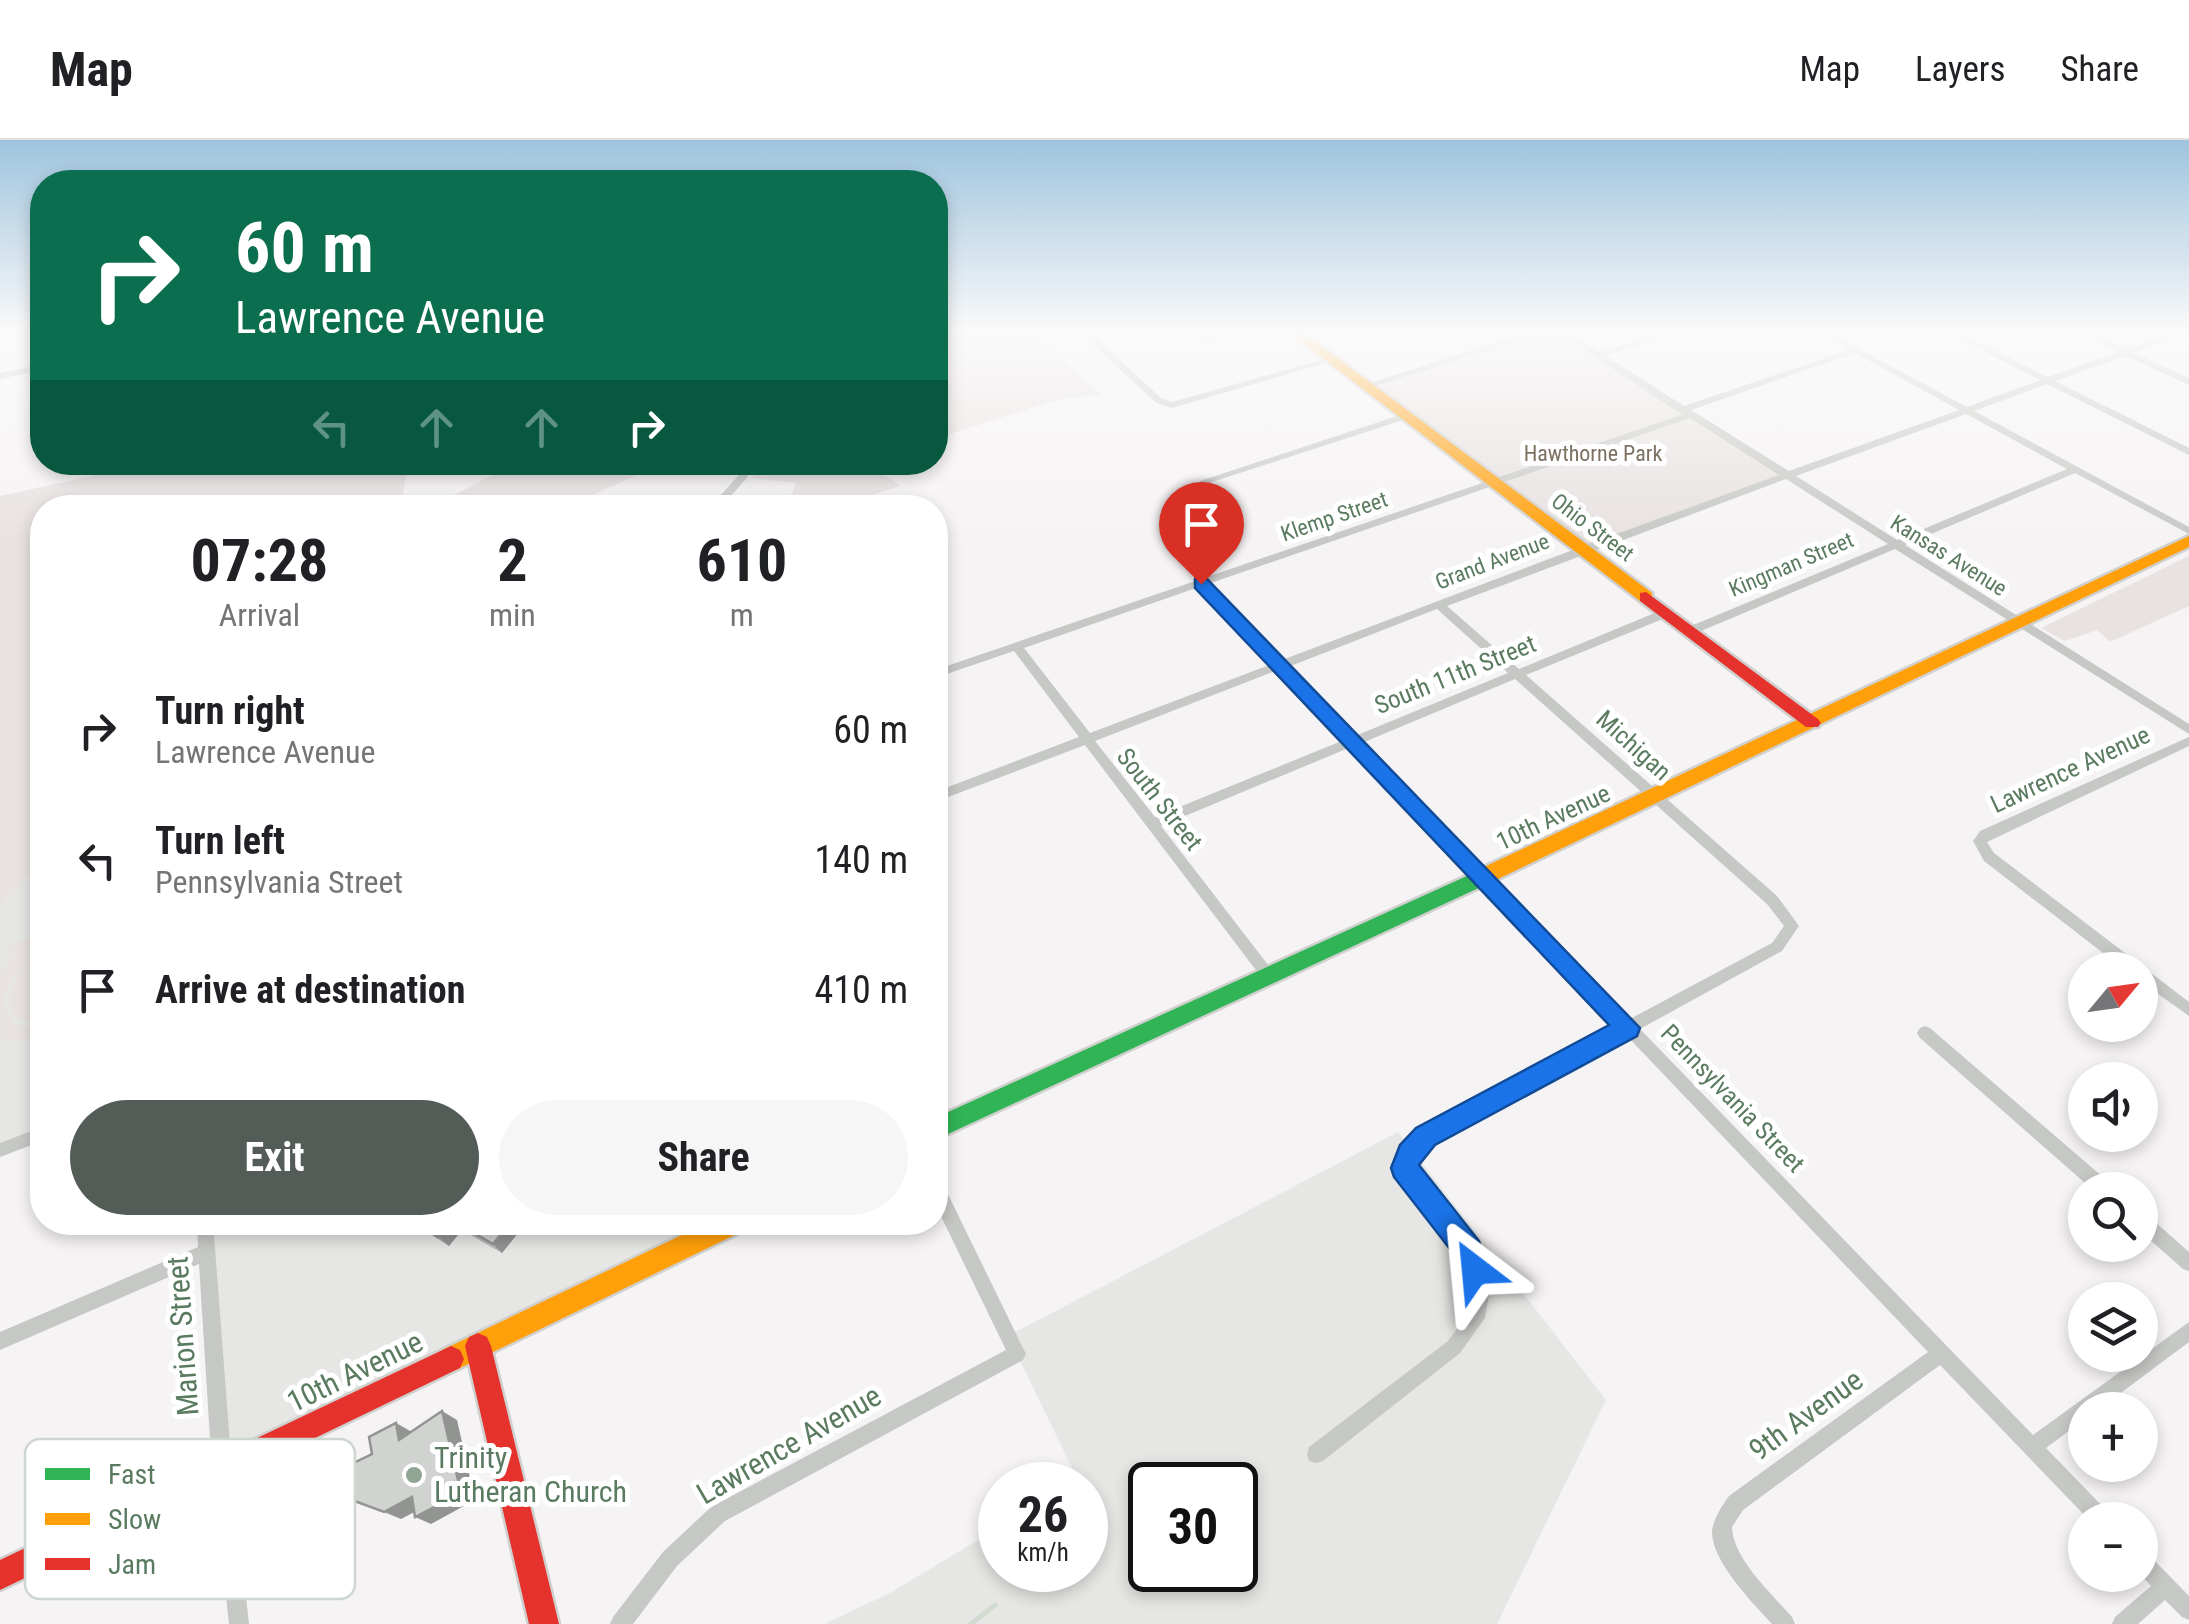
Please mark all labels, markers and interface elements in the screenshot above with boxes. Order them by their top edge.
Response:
text: Map [50,41,133,98]
text: Map [1799,49,1860,90]
text: Layers [1915,49,2005,90]
text: Share [2060,49,2139,90]
text: 60 m [235,207,374,289]
icon: right [70,210,200,340]
text: Lawrence Avenue [235,291,545,344]
icon: left [304,400,359,455]
icon: ahead [409,400,464,455]
icon: ahead [514,400,569,455]
icon: right [619,400,674,455]
park label: Hawthorne Park [1524,441,1662,466]
pin [1159,482,1244,585]
street label: Klemp Street [1277,487,1391,546]
street label: Ohio Street [1547,488,1639,566]
icon: arrive [1174,497,1229,552]
street label: Kansas Avenue [1886,510,2011,601]
text: 07:28 [191,525,328,596]
text: 2 [497,525,528,596]
text: 610 [696,525,787,596]
street label: Kingman Street [1725,527,1857,602]
street label: Grand Avenue [1432,528,1553,595]
text: Arrival [219,596,300,634]
text: min [489,596,536,634]
text: m [730,596,754,634]
street label: South 11th Street [1370,629,1540,720]
text: Turn right [155,689,305,733]
icon: right [70,703,125,758]
street label: Michigan [1590,704,1677,786]
text: 60 m [833,708,908,752]
street label: Lawrence Avenue [1986,720,2154,819]
text: Lawrence Avenue [155,733,376,771]
street label: South Street [1111,743,1208,856]
street label: 10th Avenue [1492,779,1615,856]
text: Turn left [155,819,285,863]
icon: left [70,833,125,888]
text: 140 m [814,838,908,882]
text: Pennsylvania Street [155,863,403,901]
north arrow [2068,952,2158,1042]
map controls [2068,952,2158,1592]
icon: arrive [70,963,125,1018]
text: Arrive at destination [155,968,465,1012]
text: 410 m [814,968,908,1012]
street label: Pennsylvania Street [1655,1019,1810,1178]
button: sound [2068,1062,2158,1152]
button: Exit [70,1100,479,1215]
button: Share [499,1100,908,1215]
button: search [2068,1172,2158,1262]
position arrow [1423,1218,1527,1322]
street label: Marion Street [159,1255,206,1417]
button: layers [2068,1282,2158,1372]
street label: 10th Avenue [281,1324,428,1419]
street label: 9th Avenue [1742,1362,1869,1467]
street label: Lawrence Avenue [690,1378,887,1511]
button: + [2068,1392,2158,1482]
legend [25,1439,355,1599]
place label: Trinity Lutheran Church [434,1440,627,1509]
text: Fast [108,1458,155,1491]
speed limit sign: 30 [1128,1462,1258,1592]
marker: Trinity Lutheran Church [403,1464,425,1486]
text: 26 [1018,1486,1068,1544]
button: − [2068,1502,2158,1592]
text: Slow [108,1503,161,1536]
text: km/h [1017,1538,1069,1567]
text: Jam [108,1548,156,1581]

